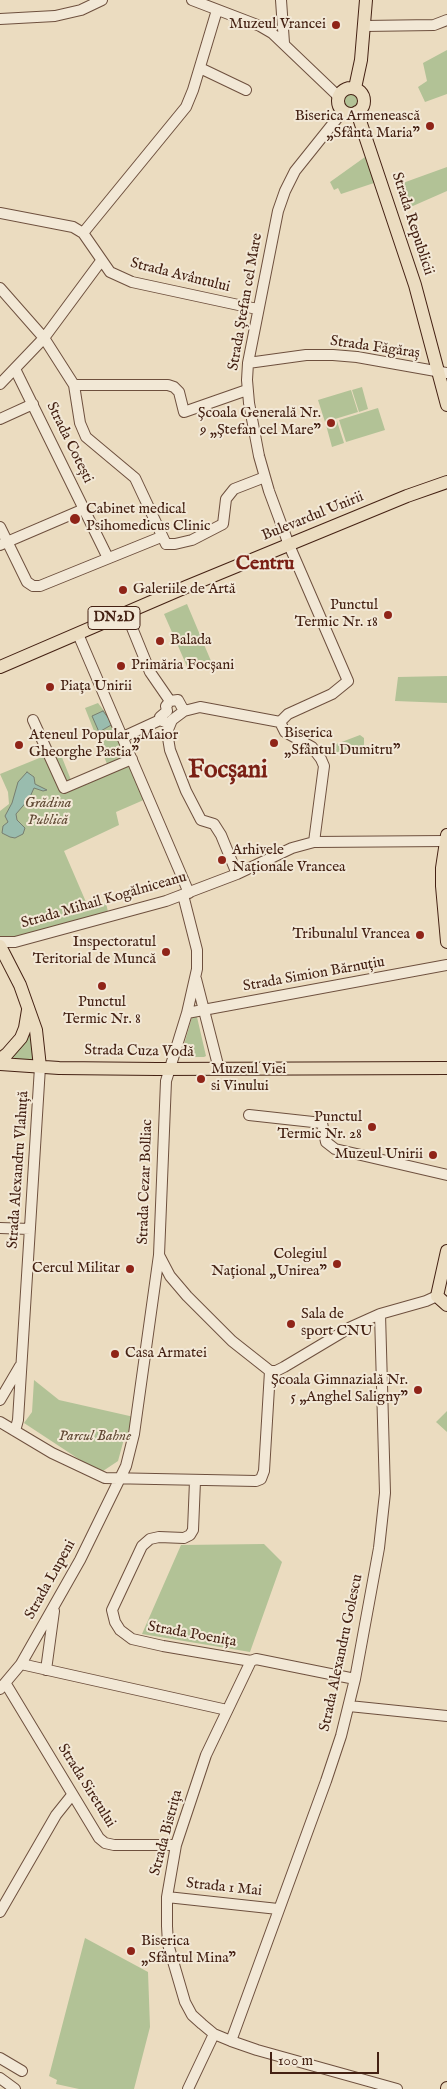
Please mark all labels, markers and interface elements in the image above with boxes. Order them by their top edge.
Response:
place label: Muzeul Vrancei [229,16,326,34]
marker: Muzeul Vrancei [330,19,342,31]
place label: Biserica Armenească „Sfânta Maria" [295,108,420,143]
marker: Biserica Armenească „Sfânta Maria" [424,120,436,132]
street label: Strada Republicii [387,170,437,278]
street label: Strada Ștefan cel Mare [225,232,267,372]
street label: Strada Avântului [128,255,232,297]
street label: Strada Făgăraș [329,333,421,363]
street label: Strada Cotești [42,400,96,486]
place label: Școala Generală Nr. 9 „Ștefan cel Mare" [198,405,321,440]
marker: Școala Generală Nr. 9 „Ștefan cel Mare" [325,417,337,429]
street label: Bulevardul Unirii [259,488,367,546]
place label: Cabinet medical Psihomedicus Clinic [86,501,210,536]
marker: Cabinet medical Psihomedicus Clinic [68,512,82,526]
district label: Centru [236,553,294,577]
place label: Galeriile de Artă [133,581,235,599]
marker: Galeriile de Artă [117,584,129,596]
place label: Punctul Termic Nr. 18 [295,597,378,632]
road number: DN2D [88,606,140,630]
marker: Punctul Termic Nr. 18 [382,609,394,621]
place label: Balada [170,632,211,650]
marker: Balada [154,635,166,647]
place label: Primăria Focșani [131,657,234,675]
marker: Primăria Focșani [115,660,127,672]
place label: Piața Unirii [60,678,132,696]
marker: Piața Unirii [44,681,56,693]
place label: Biserica „Sfântul Dumitru" [284,725,400,760]
place label: Ateneul Popular „Maior Gheorghe Pastia” [29,727,178,762]
marker: Biserica „Sfântul Dumitru" [268,737,280,749]
marker: Ateneul Popular „Maior Gheorghe Pastia” [13,739,25,751]
district label: Focșani [188,757,268,787]
park label: Grădina Publică [24,795,72,830]
place label: Arhivele Naționale Vrancea [232,842,346,877]
marker: Arhivele Naționale Vrancea [216,854,228,866]
street label: Strada Mihail Kogălniceanu [19,869,189,933]
place label: Tribunalul Vrancea [293,926,410,944]
marker: Tribunalul Vrancea [414,929,426,941]
place label: Inspectoratul Teritorial de Muncă [33,934,156,969]
marker: Inspectoratul Teritorial de Muncă [160,946,172,958]
street label: Strada Simion Bărnuțiu [242,954,386,996]
marker: Punctul Termic Nr. 8 [96,980,108,992]
place label: Punctul Termic Nr. 8 [63,994,141,1029]
street label: Strada Cuza Vodă [84,1042,194,1062]
place label: Muzeul Viei si Vinului [211,1061,286,1096]
marker: Muzeul Viei si Vinului [195,1073,207,1085]
street label: Strada Alexandru Vlahuță [5,1091,33,1249]
place label: Punctul Termic Nr. 28 [277,1109,362,1144]
street label: Strada Cezar Bolliac [135,1119,157,1245]
marker: Punctul Termic Nr. 28 [366,1121,378,1133]
place label: Muzeul Unirii [334,1146,423,1164]
marker: Muzeul Unirii [427,1149,439,1161]
place label: Colegiul Național „Unirea" [211,1246,327,1281]
marker: Colegiul Național „Unirea" [331,1258,343,1270]
place label: Cercul Militar [32,1260,120,1278]
marker: Cercul Militar [124,1263,136,1275]
place label: Sala de sport CNU [301,1306,373,1341]
marker: Sala de sport CNU [285,1318,297,1330]
place label: Casa Armatei [125,1345,207,1363]
marker: Casa Armatei [109,1348,121,1360]
place label: Școala Gimnazială Nr. 5 „Anghel Saligny" [271,1372,408,1407]
marker: Școala Gimnazială Nr. 5 „Anghel Saligny" [412,1384,424,1396]
park label: Parcul Bahne [59,1428,131,1446]
street label: Strada Lupeni [22,1537,80,1623]
street label: Strada Alexandru Golescu [317,1573,367,1733]
street label: Strada Poenița [146,1618,238,1652]
street label: Strada Siretului [53,1741,119,1831]
street label: Strada Bistrița [147,1788,187,1878]
street label: Strada 1 Mai [185,1875,263,1901]
place label: Biserica „Sfântul Mina" [141,1933,236,1968]
marker: Biserica „Sfântul Mina" [125,1945,137,1957]
scale bar [272,2042,381,2074]
text: 100 m [278,2051,313,2070]

